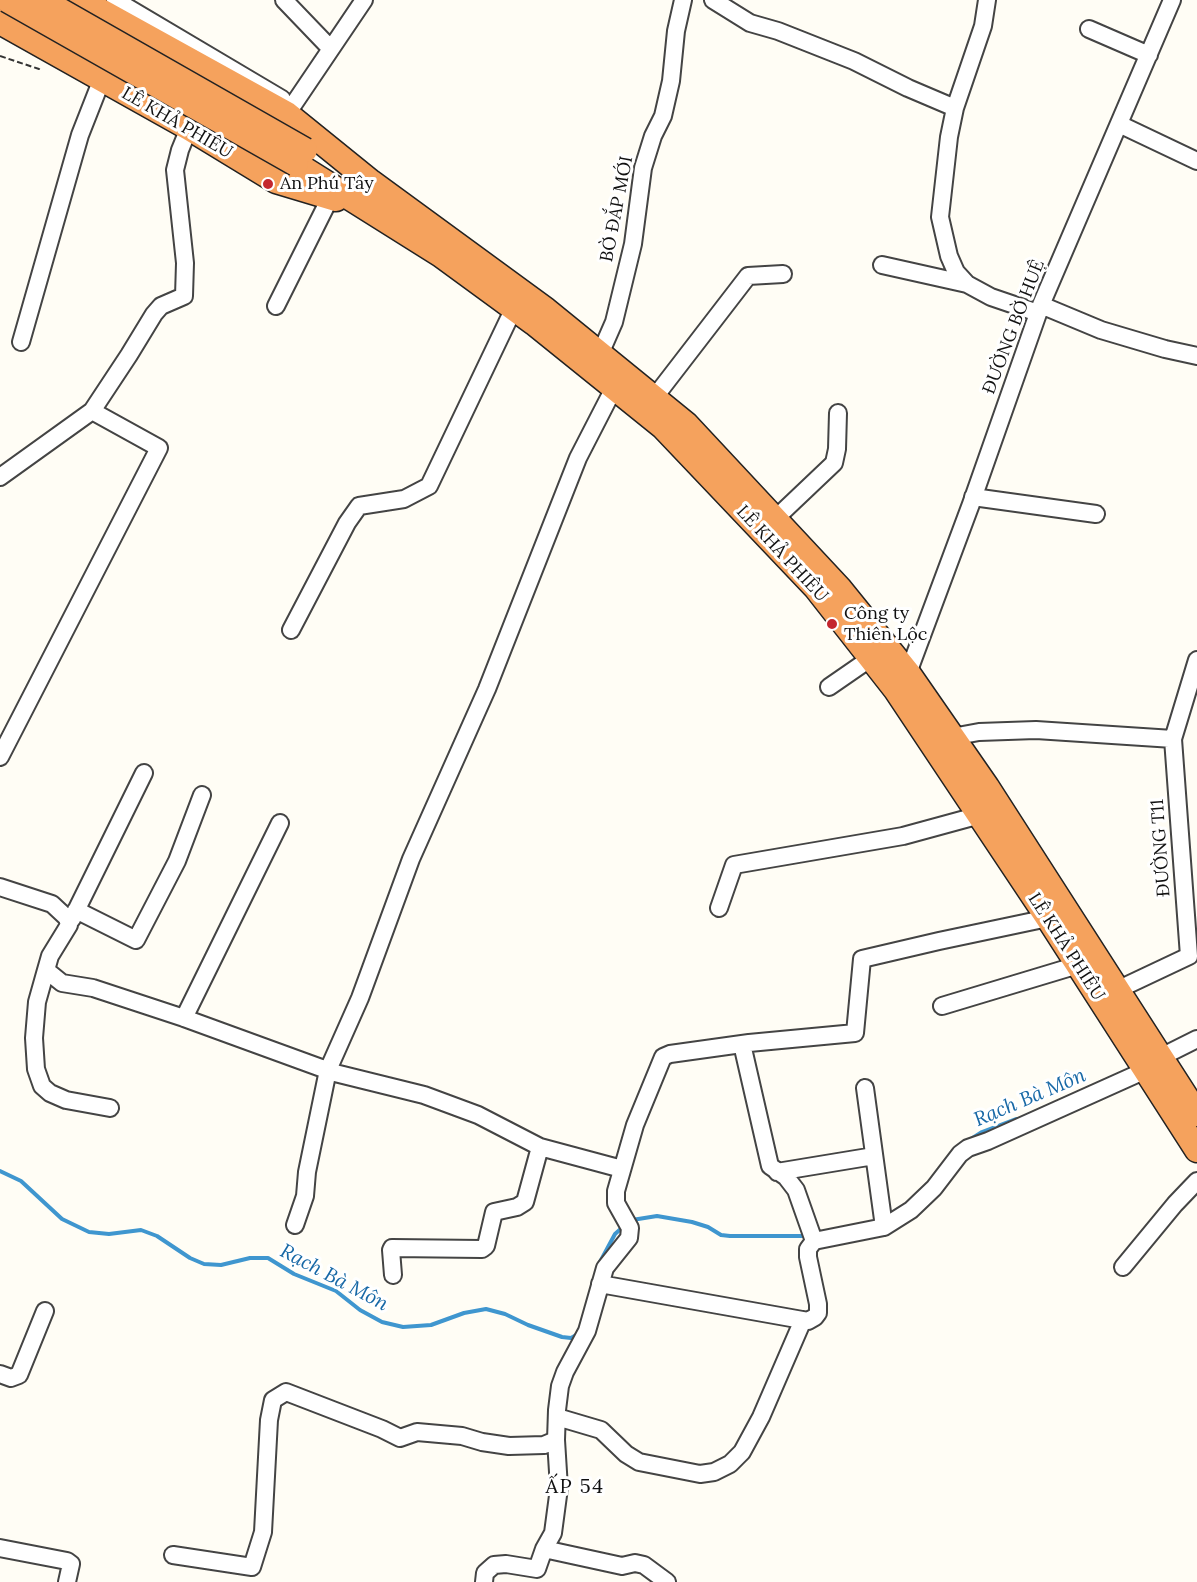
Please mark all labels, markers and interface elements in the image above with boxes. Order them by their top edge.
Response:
street label: LÊ KHẢ PHIÊU [118,83,236,163]
street label: BỜ ĐẮP MỚI [596,154,638,264]
place label: An Phú Tây [280,173,374,195]
marker: An Phú Tây [261,177,275,191]
street label: ĐƯỜNG BỜ HUỆ [978,257,1050,397]
street label: LÊ KHẢ PHIÊU [732,501,832,607]
place label: Công ty Thiên Lộc [844,603,927,646]
marker: Công ty Thiên Lộc [825,617,839,631]
street label: ĐƯỜNG T11 [1147,798,1175,898]
street label: LÊ KHẢ PHIÊU [1023,889,1109,1005]
water label: Rạch Bà Môn [971,1064,1089,1132]
water label: Rạch Bà Môn [276,1239,392,1317]
district label: ẤP 54 [545,1475,605,1499]

